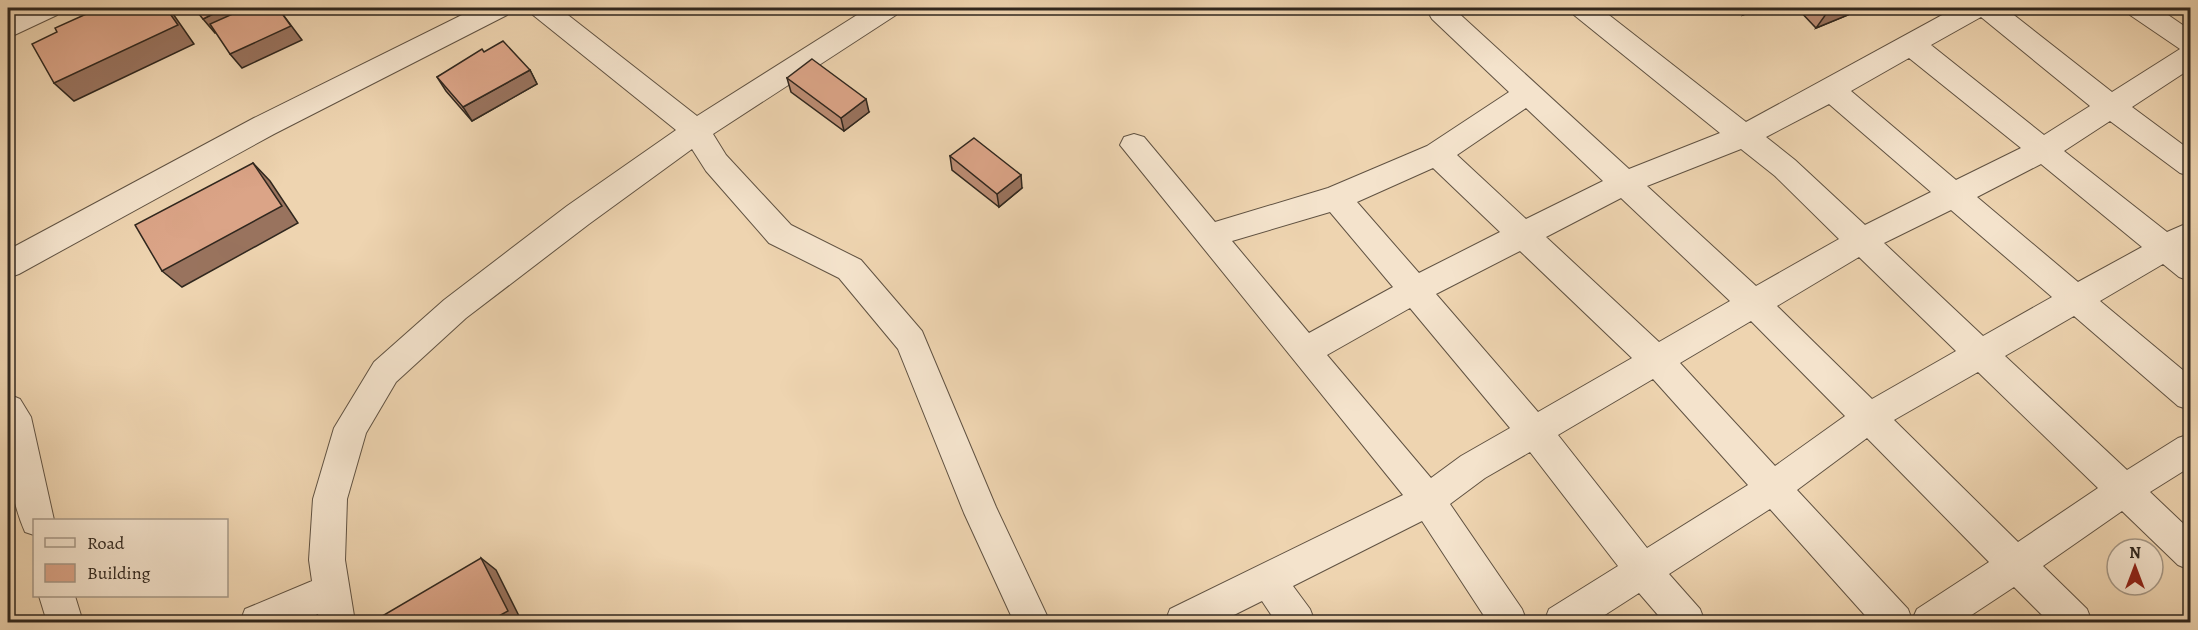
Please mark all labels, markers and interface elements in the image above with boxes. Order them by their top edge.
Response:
legend [33,519,228,597]
text: Road [87,531,125,555]
north arrow [2105,537,2165,597]
text: N [2129,542,2141,564]
text: Building [87,561,151,585]

